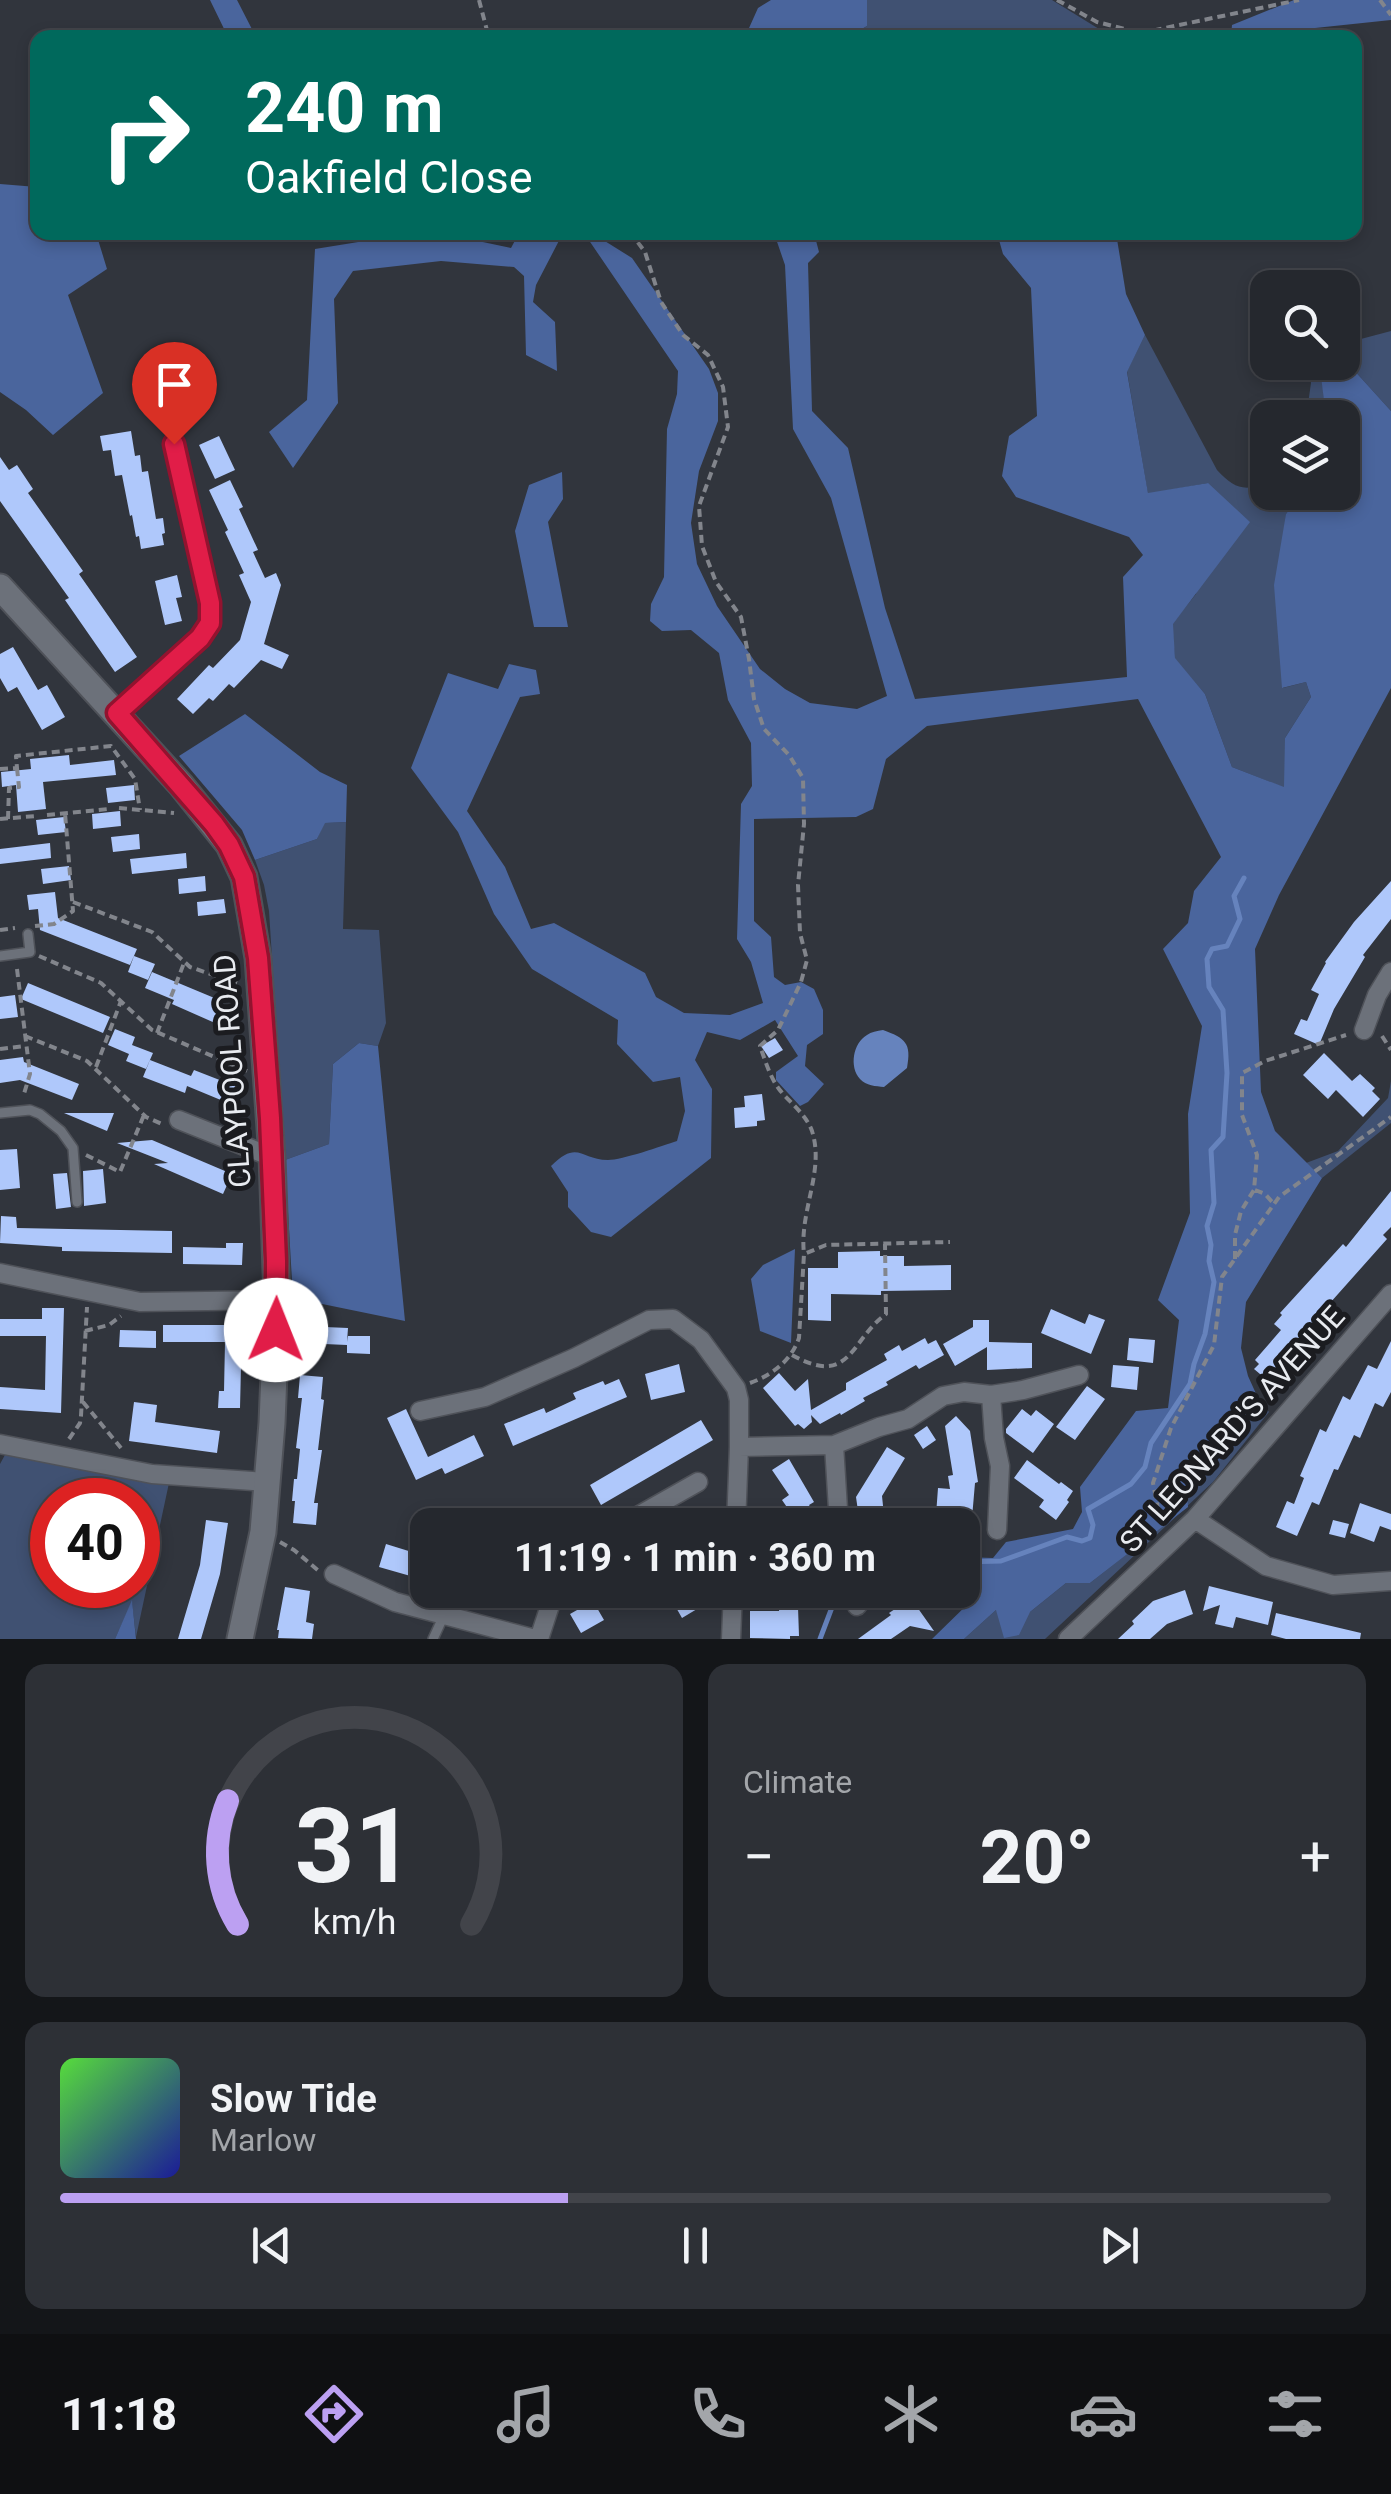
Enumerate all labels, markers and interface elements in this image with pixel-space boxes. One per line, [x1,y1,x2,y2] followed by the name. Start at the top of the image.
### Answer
[245,67,444,149] text: 240 m
[80,70,210,200] icon: right
[245,151,533,204] text: Oakfield Close
[1250,270,1360,510] map controls
[1250,270,1360,380] button: search
[132,342,217,445] pin
[147,357,202,412] icon: arrive
[1250,400,1360,510] button: layers
[206,953,258,1189] street label: CLAYPOOL ROAD
[224,1278,328,1382] position arrow
[1112,1299,1352,1559] street label: ST LEONARD'S AVENUE
[30,1478,160,1608] speed limit sign: 40
[514,1536,876,1580] text: 11:19 · 1 min · 360 m
[743,1763,852,1801] text: Climate
[294,1786,414,1907] text: 31
[979,1813,1095,1901] text: 20°
[743,1825,774,1889] text: −
[1300,1825,1331,1889] text: +
[312,1901,396,1943] text: km/h
[210,2077,377,2121] text: Slow Tide
[210,2121,316,2159] text: Marlow
[244,2218,299,2273] icon: previous
[668,2218,723,2273] icon: pause
[1092,2218,1147,2273] icon: next
[299,2379,369,2449] icon: directions
[491,2379,561,2449] icon: music
[683,2379,753,2449] icon: phone
[876,2379,946,2449] icon: climate
[1068,2379,1138,2449] icon: car
[1260,2379,1330,2449] icon: filters
[61,2388,177,2441] text: 11:18

